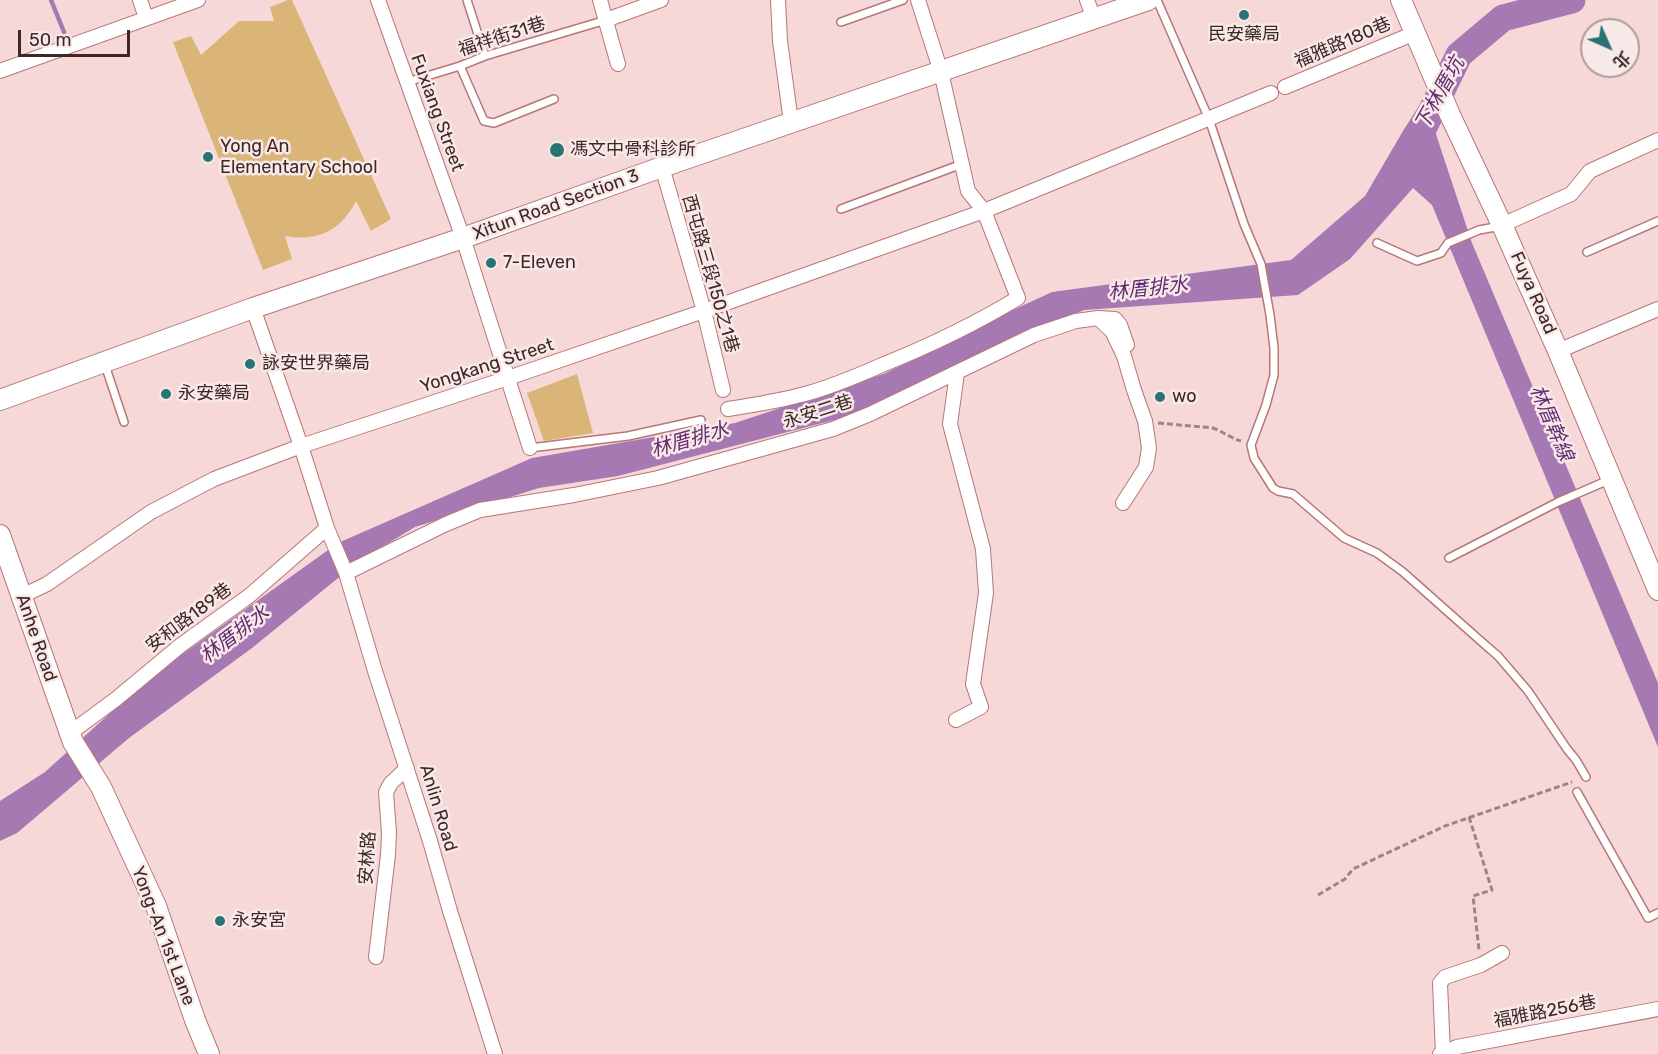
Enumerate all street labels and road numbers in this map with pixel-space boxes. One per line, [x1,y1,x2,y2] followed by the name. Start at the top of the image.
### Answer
[456,13,548,61] street label: 福祥街31巷
[1292,13,1394,73] street label: 福雅路180巷
[406,51,468,175] street label: Fuxiang Street
[470,165,642,245] street label: Xitun Road Section 3
[677,192,743,356] street label: 西屯路三段150之1巷
[1505,249,1561,337] street label: Fuya Road
[417,334,557,398] street label: Yongkang Street
[780,391,856,433] street label: 永安二巷
[142,579,236,657] street label: 安和路189巷
[11,591,61,685] street label: Anhe Road
[415,762,461,854] street label: Anlin Road
[355,830,381,886] street label: 安林路
[127,863,199,1009] street label: Yong-An 1st Lane
[1492,991,1598,1033] street label: 福雅路256巷

